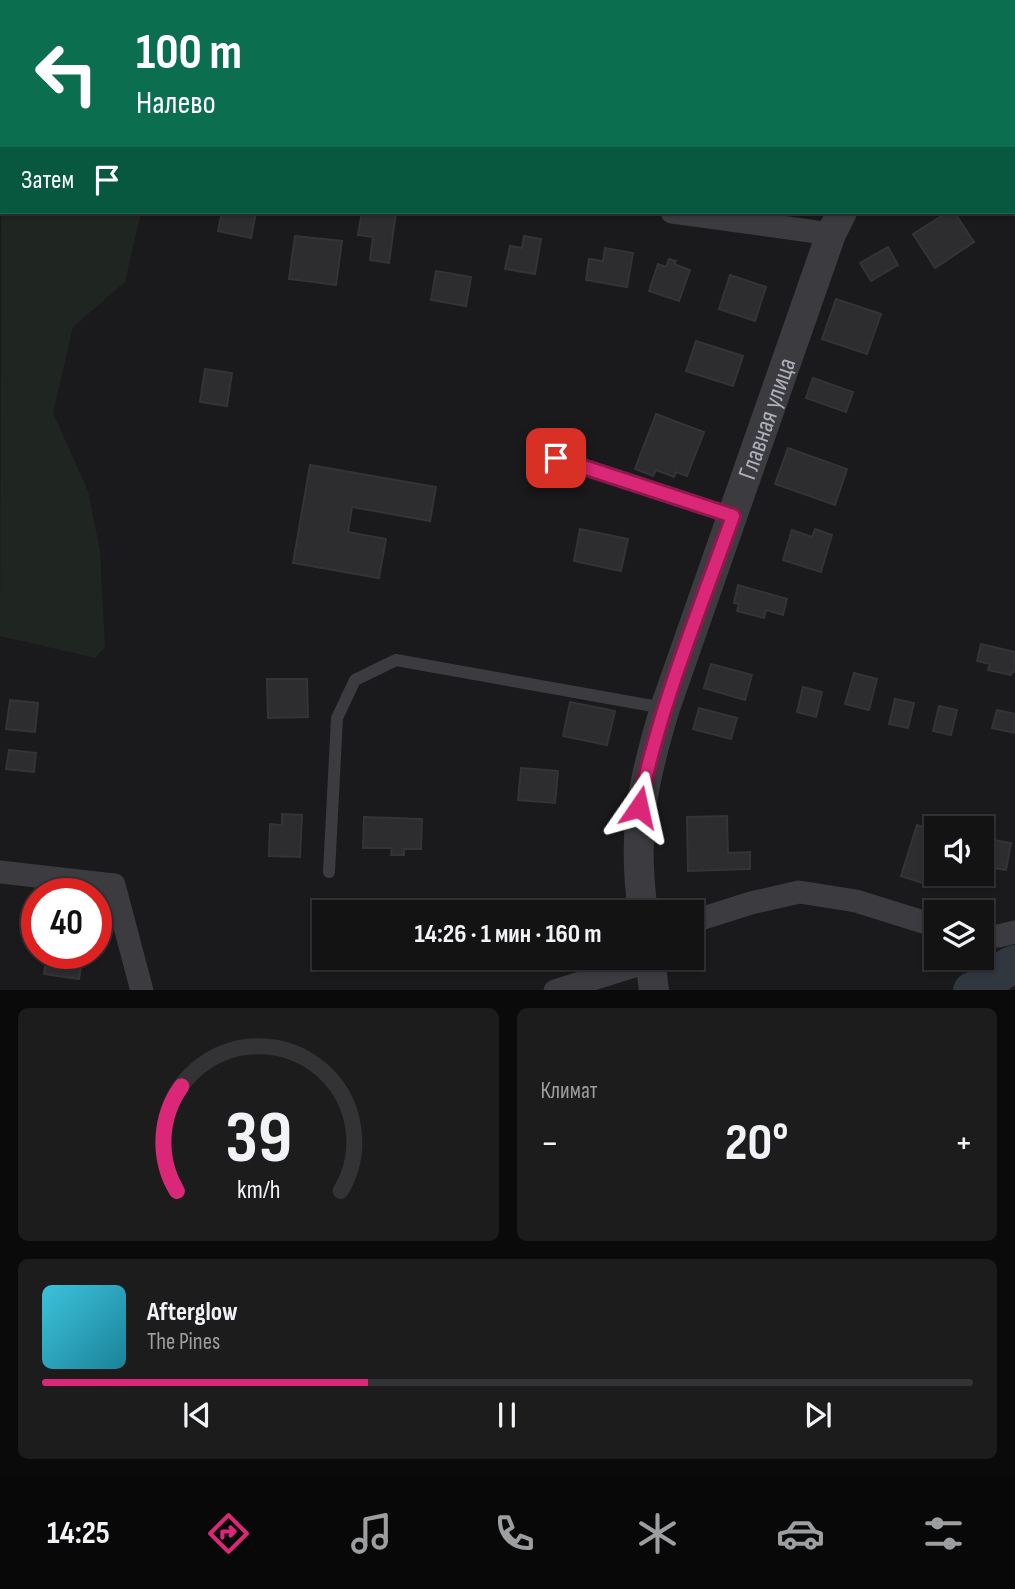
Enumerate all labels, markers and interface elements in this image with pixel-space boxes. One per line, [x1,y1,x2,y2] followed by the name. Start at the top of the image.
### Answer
[136,24,242,83] text: 100 m
[21,28,112,119] icon: left
[136,84,216,123] text: Налево
[88,161,126,199] icon: arrive
[21,165,74,196] text: Затем
[732,354,803,484] street label: Главная улица
[526,428,586,488] pin
[537,439,575,477] icon: arrive
[602,770,676,844] position arrow
[924,816,994,970] map controls
[924,816,994,886] button: sound
[21,878,112,969] speed limit sign: 40
[924,900,994,970] button: layers
[414,919,602,950] text: 14:26 · 1 мин · 160 m
[541,1077,598,1105] text: Климат
[225,1095,292,1183] text: 39
[725,1112,789,1175] text: 20°
[541,1121,559,1166] text: −
[954,1121,973,1166] text: +
[237,1174,280,1205] text: km/h
[147,1297,238,1328] text: Afterglow
[147,1328,220,1356] text: The Pines
[178,1396,216,1434] icon: previous
[488,1396,526,1434] icon: pause
[799,1396,837,1434] icon: next
[204,1509,253,1558] icon: directions
[347,1509,396,1558] icon: music
[490,1509,539,1558] icon: phone
[633,1509,682,1558] icon: climate
[776,1509,825,1558] icon: car
[919,1509,968,1558] icon: filters
[47,1514,110,1553] text: 14:25

